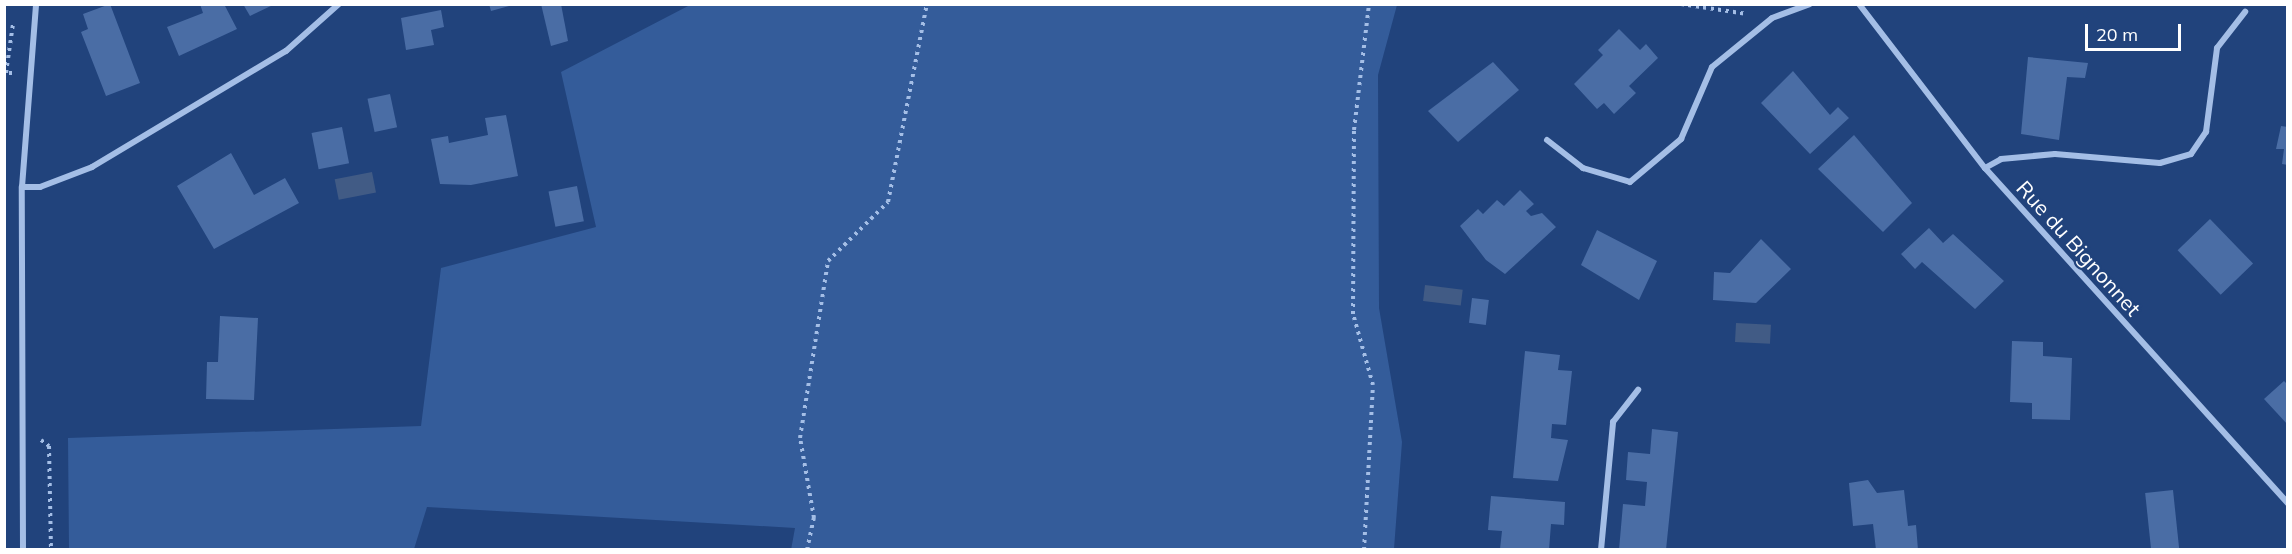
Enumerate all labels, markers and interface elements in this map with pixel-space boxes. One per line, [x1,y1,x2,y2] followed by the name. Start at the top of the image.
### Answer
[2088,12,2184,50] scale bar
[2096,23,2138,46] text: 20 m
[2012,175,2146,321] street label: Rue du Bignonnet

